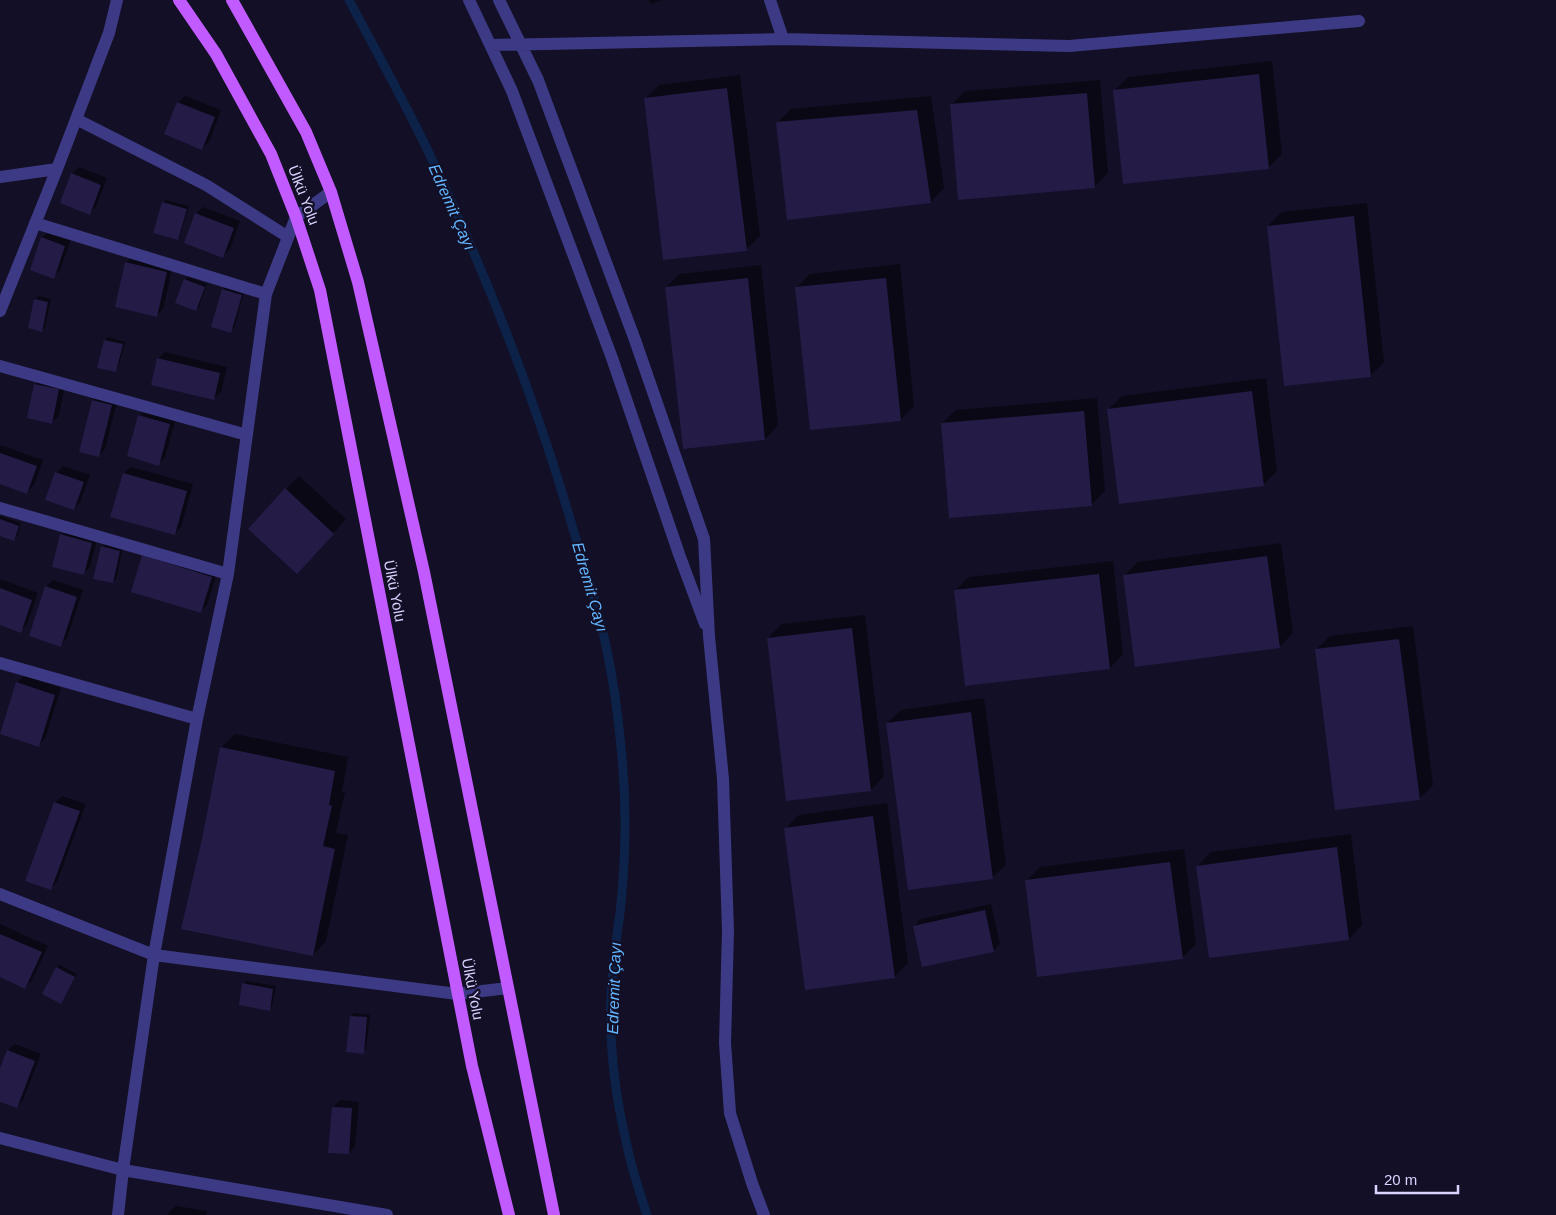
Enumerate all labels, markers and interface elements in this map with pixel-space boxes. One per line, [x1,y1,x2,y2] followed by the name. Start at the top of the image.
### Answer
[425,161,479,253] water label: Edremit Çayı
[285,163,323,227] street label: Ülkü Yolu
[569,540,611,634] water label: Edremit Çayı
[381,559,409,623] street label: Ülkü Yolu
[604,941,624,1035] water label: Edremit Çayı
[459,957,487,1021] street label: Ülkü Yolu
[1376,1162,1458,1194] scale bar
[1384,1171,1417,1188] text: 20 m

